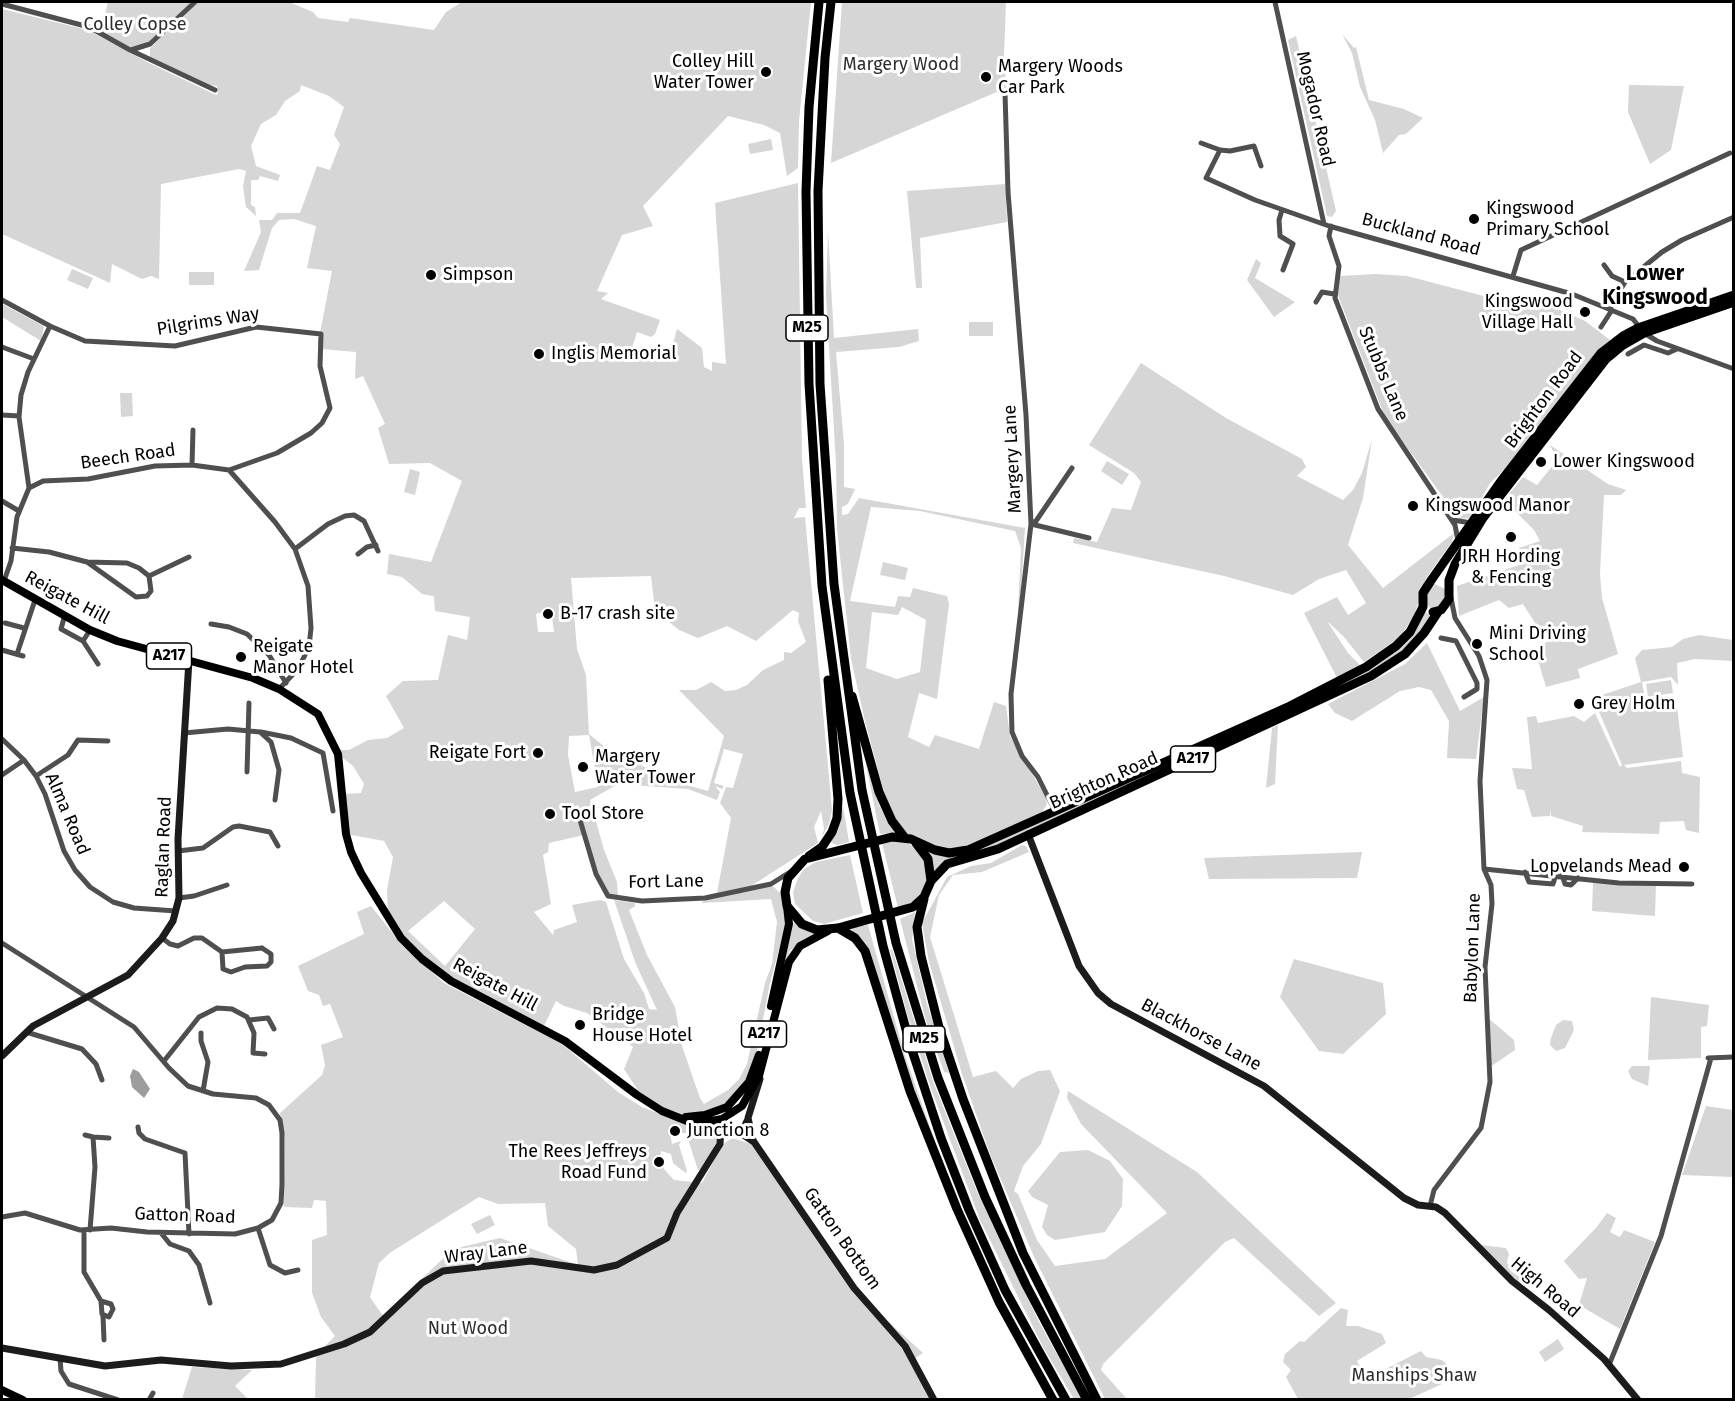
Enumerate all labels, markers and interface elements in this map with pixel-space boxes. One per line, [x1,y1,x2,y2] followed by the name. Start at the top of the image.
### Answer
[83,14,187,36] park label: Colley Copse
[1291,49,1339,169] street label: Mogador Road
[654,51,754,94] place label: Colley Hill Water Tower
[843,54,959,76] park label: Margery Wood
[998,56,1123,98] place label: Margery Woods Car Park
[759,65,773,79] marker: Colley Hill Water Tower
[979,70,993,84] marker: Margery Woods Car Park
[1486,198,1609,240] place label: Kingswood Primary School
[1359,209,1483,261] street label: Buckland Road
[1467,212,1481,226] marker: Kingswood Primary School
[1602,261,1708,311] district label: Lower Kingswood
[443,264,513,286] place label: Simpson
[424,268,438,282] marker: Simpson
[1482,291,1573,334] place label: Kingswood Village Hall
[155,303,261,341] street label: Pilgrims Way
[1578,305,1592,319] marker: Kingswood Village Hall
[786,315,828,341] road number: M25
[1353,324,1413,424] street label: Stubbs Lane
[551,343,676,365] place label: Inglis Memorial
[532,347,546,361] marker: Inglis Memorial
[1500,347,1588,453] street label: Brighton Road
[999,404,1027,514] street label: Margery Lane
[79,440,177,474] street label: Beech Road
[1553,451,1695,473] place label: Lower Kingswood
[1534,455,1548,469] marker: Lower Kingswood
[1425,495,1570,517] place label: Kingswood Manor
[1406,499,1420,513] marker: Kingswood Manor
[1504,530,1518,544] marker: JRH Hording & Fencing
[1462,546,1560,588] place label: JRH Hording & Fencing
[21,567,113,629] street label: Reigate Hill
[560,603,675,625] place label: B-17 crash site
[541,607,555,621] marker: B-17 crash site
[1489,623,1586,666] place label: Mini Driving School
[253,636,354,678] place label: Reigate Manor Hotel
[1470,637,1484,651] marker: Mini Driving School
[146,643,192,669] road number: A217
[234,650,248,664] marker: Reigate Manor Hotel
[1591,693,1676,715] place label: Grey Holm
[1572,697,1586,711] marker: Grey Holm
[429,742,526,764] place label: Reigate Fort
[531,746,545,760] marker: Reigate Fort
[595,746,695,789] place label: Margery Water Tower
[1170,746,1216,772] road number: A217
[1046,747,1162,815] street label: Brighton Road
[576,760,590,774] marker: Margery Water Tower
[40,770,94,858] street label: Alma Road
[151,796,177,898] street label: Raglan Road
[562,803,644,825] place label: Tool Store
[543,807,557,821] marker: Tool Store
[1530,856,1672,878] place label: Lopvelands Mead
[1677,860,1691,874] marker: Lopvelands Mead
[628,871,704,893] street label: Fort Lane
[1460,893,1486,1003] street label: Babylon Lane
[449,954,541,1016] street label: Reigate Hill
[1137,994,1265,1076] street label: Blackhorse Lane
[592,1004,692,1046] place label: Bridge House Hotel
[573,1018,587,1032] marker: Bridge House Hotel
[742,1021,786,1047] road number: A217
[903,1026,945,1052] road number: M25
[687,1120,769,1142] place label: Junction 8
[668,1124,682,1138] marker: Junction 8
[509,1141,647,1184] place label: The Rees Jeffreys Road Fund
[652,1155,666,1169] marker: The Rees Jeffreys Road Fund
[799,1184,885,1294] street label: Gatton Bottom
[134,1203,236,1229] street label: Gatton Road
[443,1237,529,1269] street label: Wray Lane
[1506,1253,1584,1323] street label: High Road
[428,1318,508,1340] park label: Nut Wood
[1351,1365,1477,1387] park label: Manships Shaw

